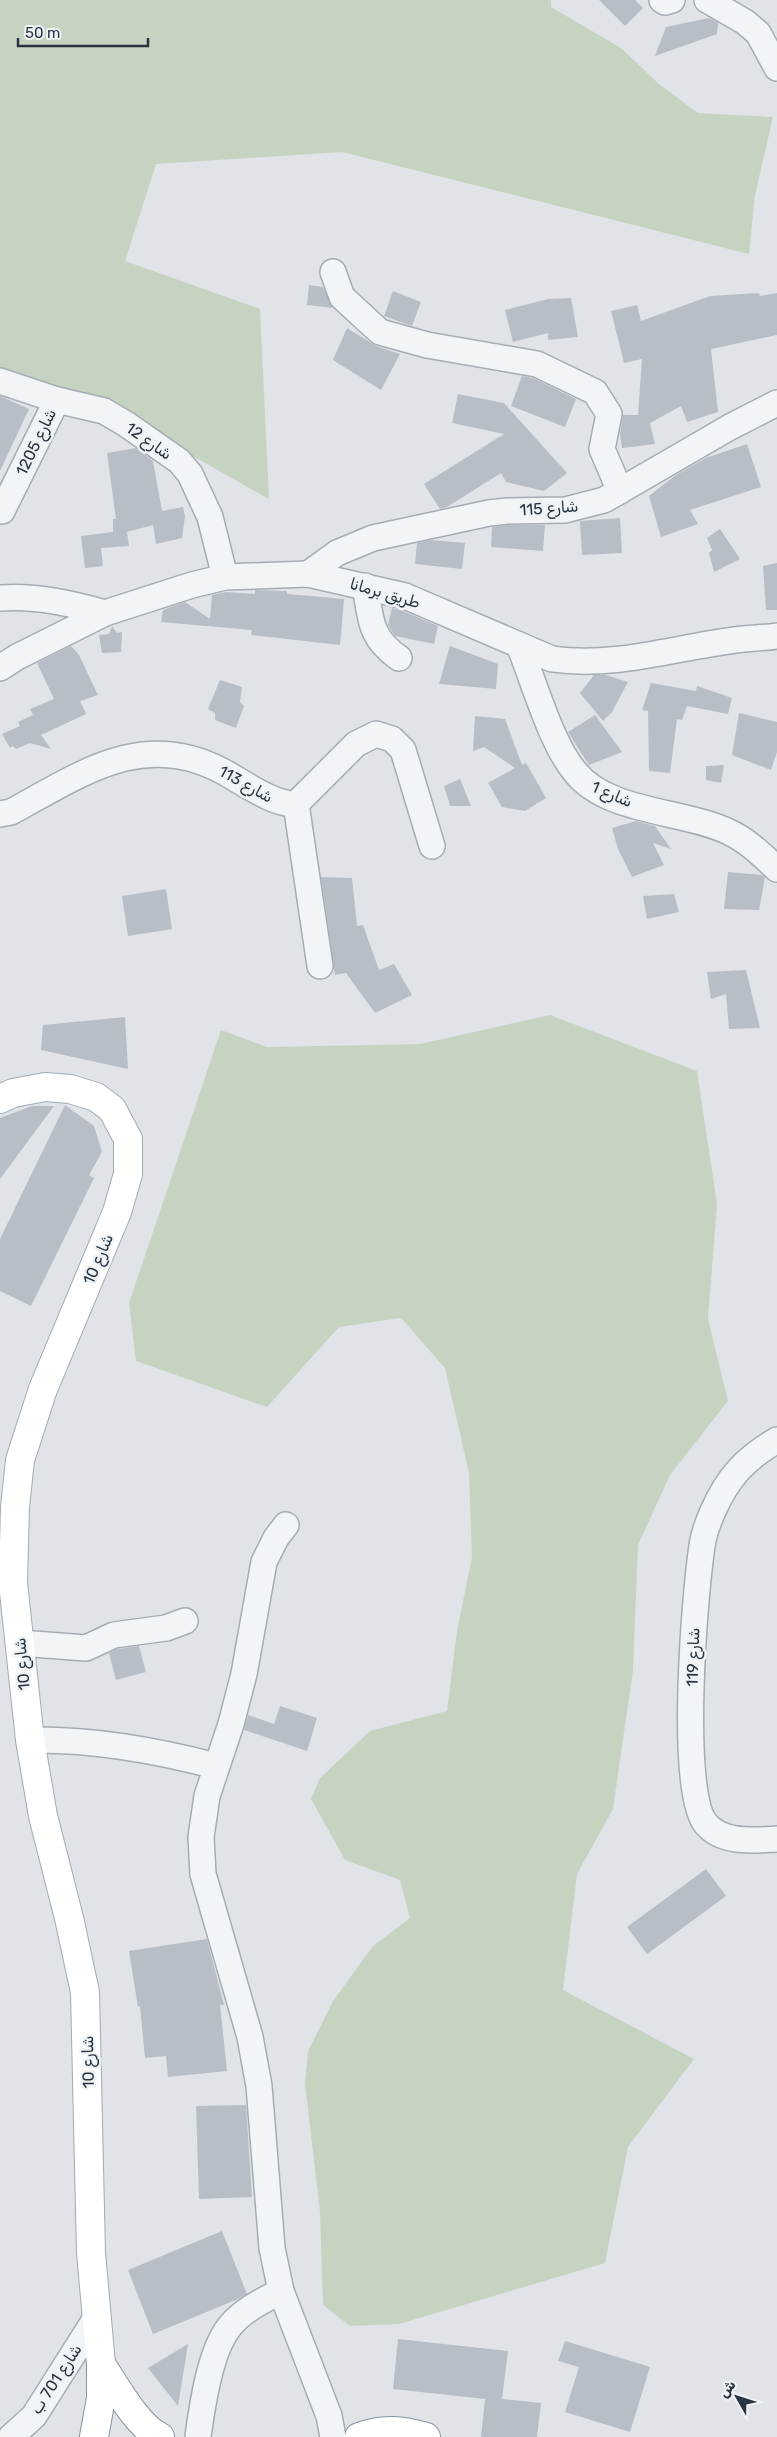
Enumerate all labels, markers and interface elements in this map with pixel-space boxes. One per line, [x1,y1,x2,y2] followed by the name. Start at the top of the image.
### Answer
[18,15,148,47] scale bar
[25,24,60,42] text: 50 m
[12,406,62,479] street label: شارع 1205
[121,418,176,465] street label: شارع 12
[519,496,579,522] street label: شارع 115
[347,574,422,613] street label: طريق برمانا
[215,761,276,808] street label: شارع 113
[588,777,635,813] street label: شارع 1
[79,1231,119,1288] street label: شارع 10
[682,1627,706,1687] street label: شارع 119
[10,1637,36,1691] street label: شارع 10
[78,2035,100,2089] street label: شارع 10
[26,2340,87,2419] street label: شارع 701 ب
[712,2372,762,2422] north arrow
[715,2377,740,2401] text: ش

